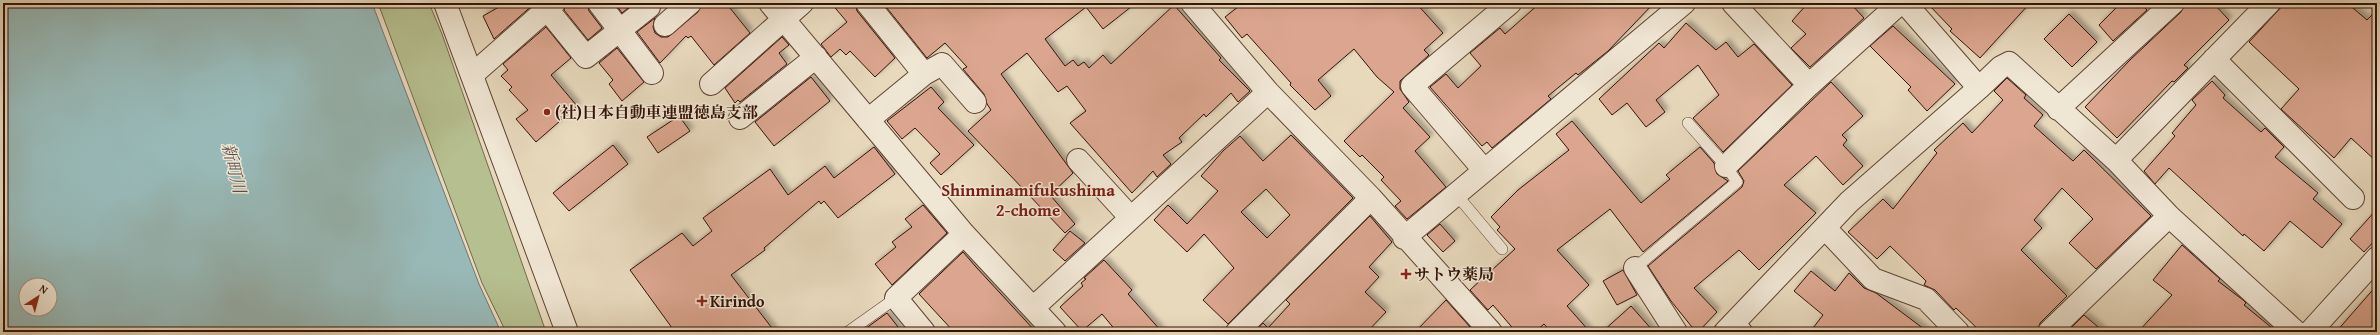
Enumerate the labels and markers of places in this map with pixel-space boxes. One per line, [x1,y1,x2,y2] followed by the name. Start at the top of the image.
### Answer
[555,100,759,124] place label: (社)日本自動車連盟徳島支部
[542,107,552,117] marker: (社)日本自動車連盟徳島支部
[1414,262,1494,286] place label: サトウ薬局
[1401,269,1411,279] marker: サトウ薬局
[710,289,765,313] place label: Kirindo
[697,296,707,306] marker: Kirindo

